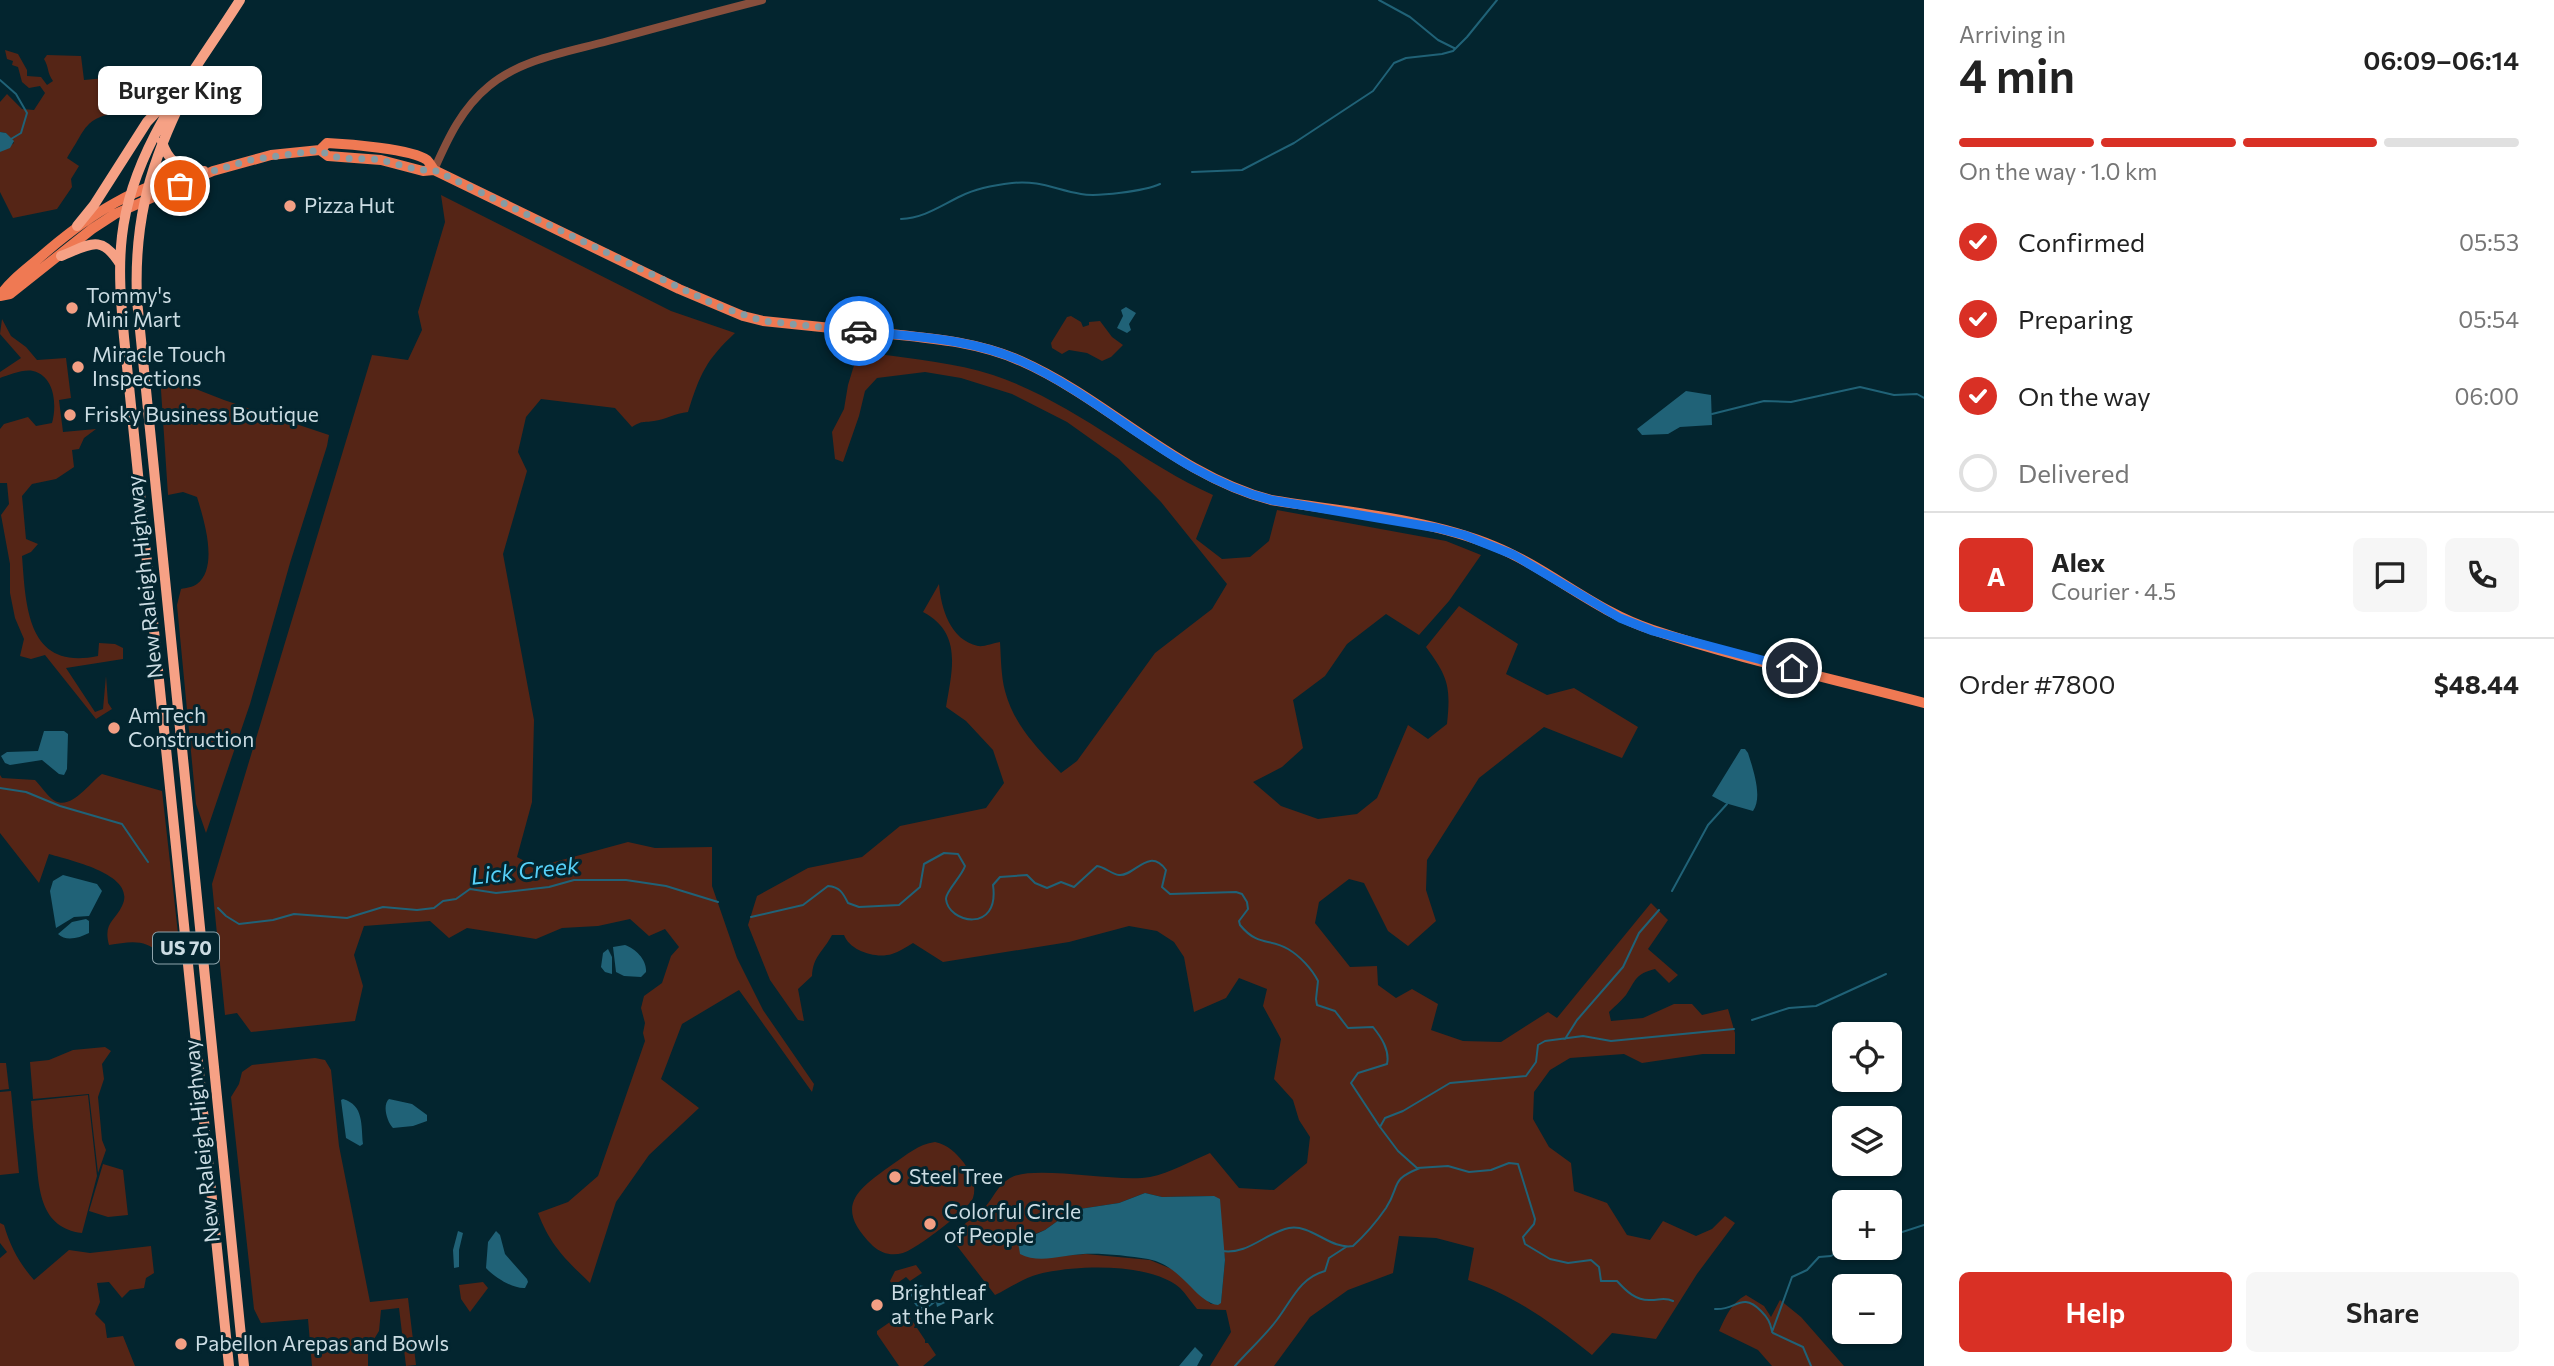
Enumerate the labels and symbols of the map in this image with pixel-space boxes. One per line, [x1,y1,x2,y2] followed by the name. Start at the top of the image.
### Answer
[98,67,262,116] callout: Burger King
[150,156,210,216] pin
[304,192,395,217] place label: Pizza Hut
[282,198,298,214] marker: Pizza Hut
[86,282,181,331] place label: Tommy's Mini Mart
[824,296,894,366] courier
[64,300,80,316] marker: Tommy's Mini Mart
[92,341,226,390] place label: Miracle Touch Inspections
[70,359,86,375] marker: Miracle Touch Inspections
[84,401,319,426] place label: Frisky Business Boutique
[62,407,78,423] marker: Frisky Business Boutique
[120,474,167,680] street label: New Raleigh Highway
[1762,638,1822,698] pin
[128,702,254,751] place label: AmTech Construction
[106,720,122,736] marker: AmTech Construction
[469,850,581,890] water label: Lick Creek
[153,932,219,964] road number: US 70
[177,1038,224,1244] street label: New Raleigh Highway
[909,1163,1003,1188] place label: Steel Tree
[887,1169,903,1185] marker: Steel Tree
[944,1198,1081,1247] place label: Colorful Circle of People
[922,1216,938,1232] marker: Colorful Circle of People
[891,1279,994,1328] place label: Brightleaf at the Park
[869,1297,885,1313] marker: Brightleaf at the Park
[195,1330,449,1355] place label: Pabellon Arepas and Bowls
[173,1336,189,1352] marker: Pabellon Arepas and Bowls

